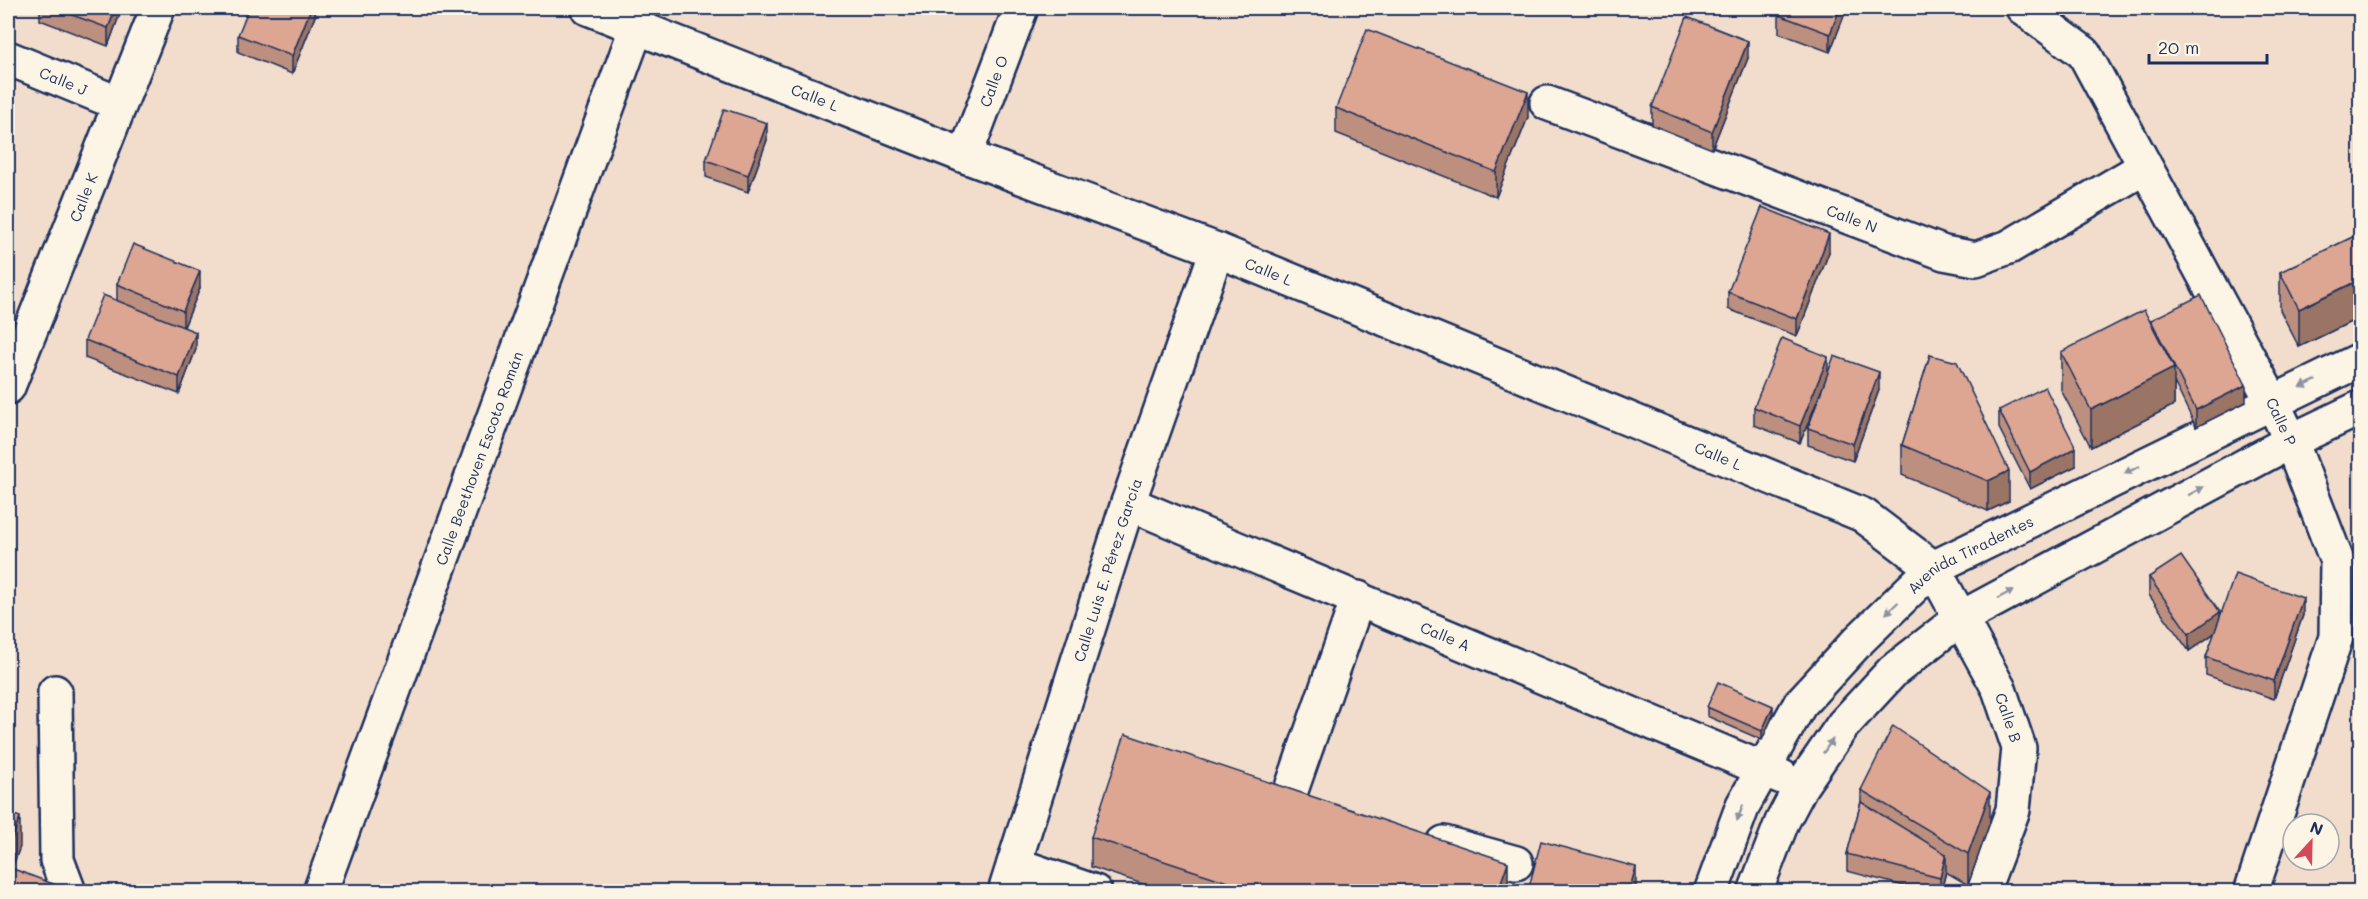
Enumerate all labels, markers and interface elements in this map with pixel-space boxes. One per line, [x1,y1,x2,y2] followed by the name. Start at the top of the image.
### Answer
[2149,27,2268,65] scale bar
[2158,35,2199,59] text: 20 m
[974,52,1012,110] street label: Calle O
[37,62,91,100] street label: Calle J
[788,79,842,116] street label: Calle L
[64,170,102,225] street label: Calle K
[1824,200,1880,237] street label: Calle N
[1242,253,1296,290] street label: Calle L
[431,349,527,568] street label: Calle Beethoven Escoto Román
[2299,380,2316,389] one-way arrow
[2262,394,2302,449] street label: Calle P
[1692,437,1745,474] street label: Calle L
[2124,465,2141,474] one-way arrow
[1068,475,1146,664] street label: Calle Luis E. Pérez García
[2188,486,2205,496] one-way arrow
[1903,511,2037,598] street label: Avenida Tiradentes
[1998,589,2015,599] one-way arrow
[1886,600,1900,614] one-way arrow
[1417,617,1473,655] street label: Calle A
[1991,690,2026,745] street label: Calle B
[1822,739,1834,755] one-way arrow
[1735,804,1744,822] one-way arrow
[2281,812,2341,872] north arrow
[2307,816,2326,840] text: N

